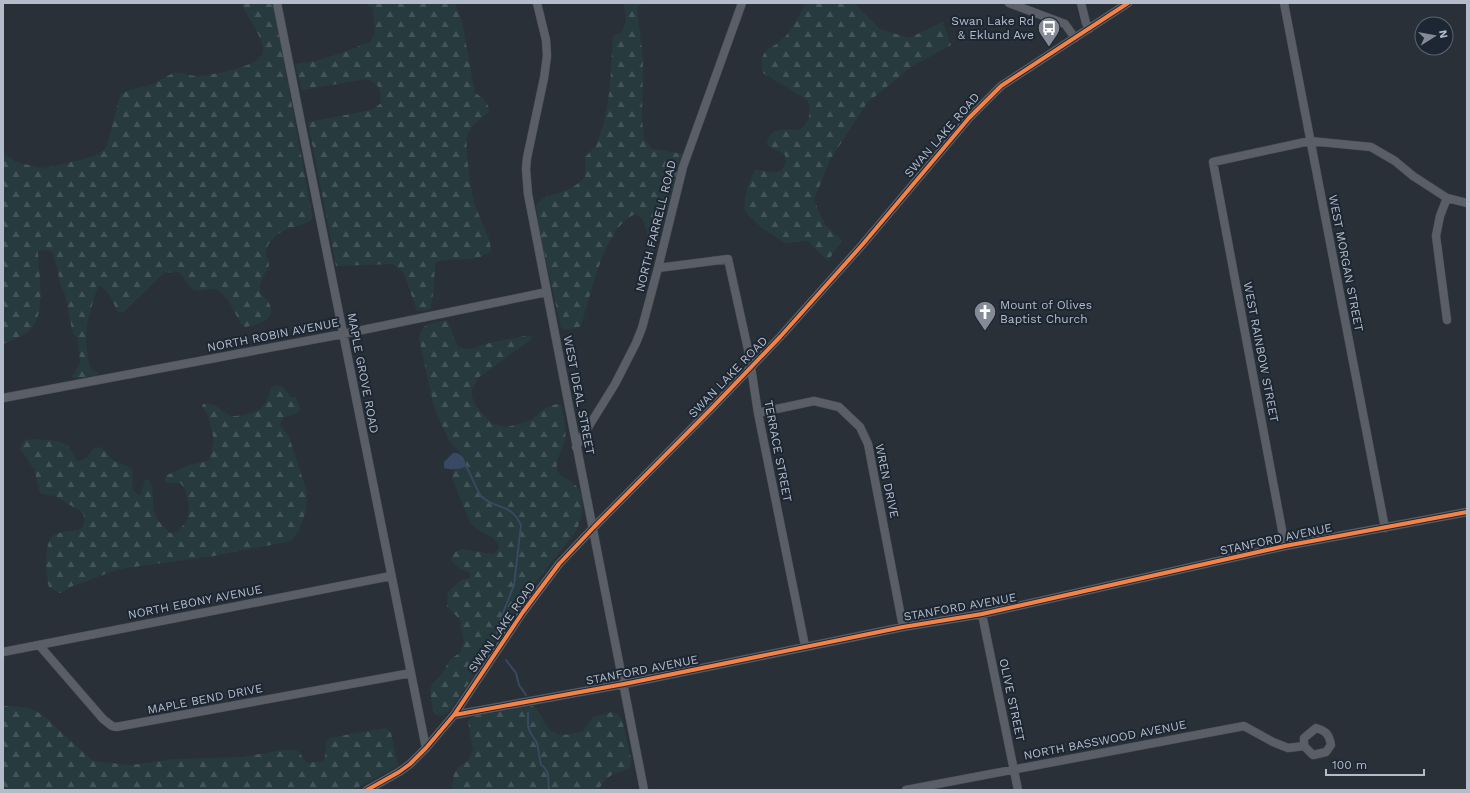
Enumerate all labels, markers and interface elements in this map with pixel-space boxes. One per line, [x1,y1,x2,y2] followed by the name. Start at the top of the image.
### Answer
[951,14,1034,42] place label: Swan Lake Rd & Eklund Ave
[1036,15,1062,48] bus stop icon: Swan Lake Rd & Eklund Ave
[1414,16,1454,56] north arrow
[1436,29,1450,39] text: N
[901,90,983,180] street label: SWAN LAKE ROAD
[633,159,679,293] street label: NORTH FARRELL ROAD
[1326,193,1366,333] street label: WEST MORGAN STREET
[1240,280,1282,424] street label: WEST RAINBOW STREET
[1000,298,1092,326] place label: Mount of Olives Baptist Church
[972,299,998,332] church icon: Mount of Olives Baptist Church
[344,312,382,434] street label: MAPLE GROVE ROAD
[206,315,340,355] street label: NORTH ROBIN AVENUE
[561,334,597,456] street label: WEST IDEAL STREET
[686,334,770,420] street label: SWAN LAKE ROAD
[761,399,795,503] street label: TERRACE STREET
[872,443,902,520] street label: WREN DRIVE
[1219,520,1334,558] street label: STANFORD AVENUE
[465,579,539,675] street label: SWAN LAKE ROAD
[127,582,264,622] street label: NORTH EBONY AVENUE
[903,590,1018,624] street label: STANFORD AVENUE
[585,652,700,688] street label: STANFORD AVENUE
[996,657,1028,743] street label: OLIVE STREET
[146,681,264,717] street label: MAPLE BEND DRIVE
[1022,717,1188,763] street label: NORTH BASSWOOD AVENUE
[1326,751,1424,777] scale bar
[1332,758,1367,772] text: 100 m

